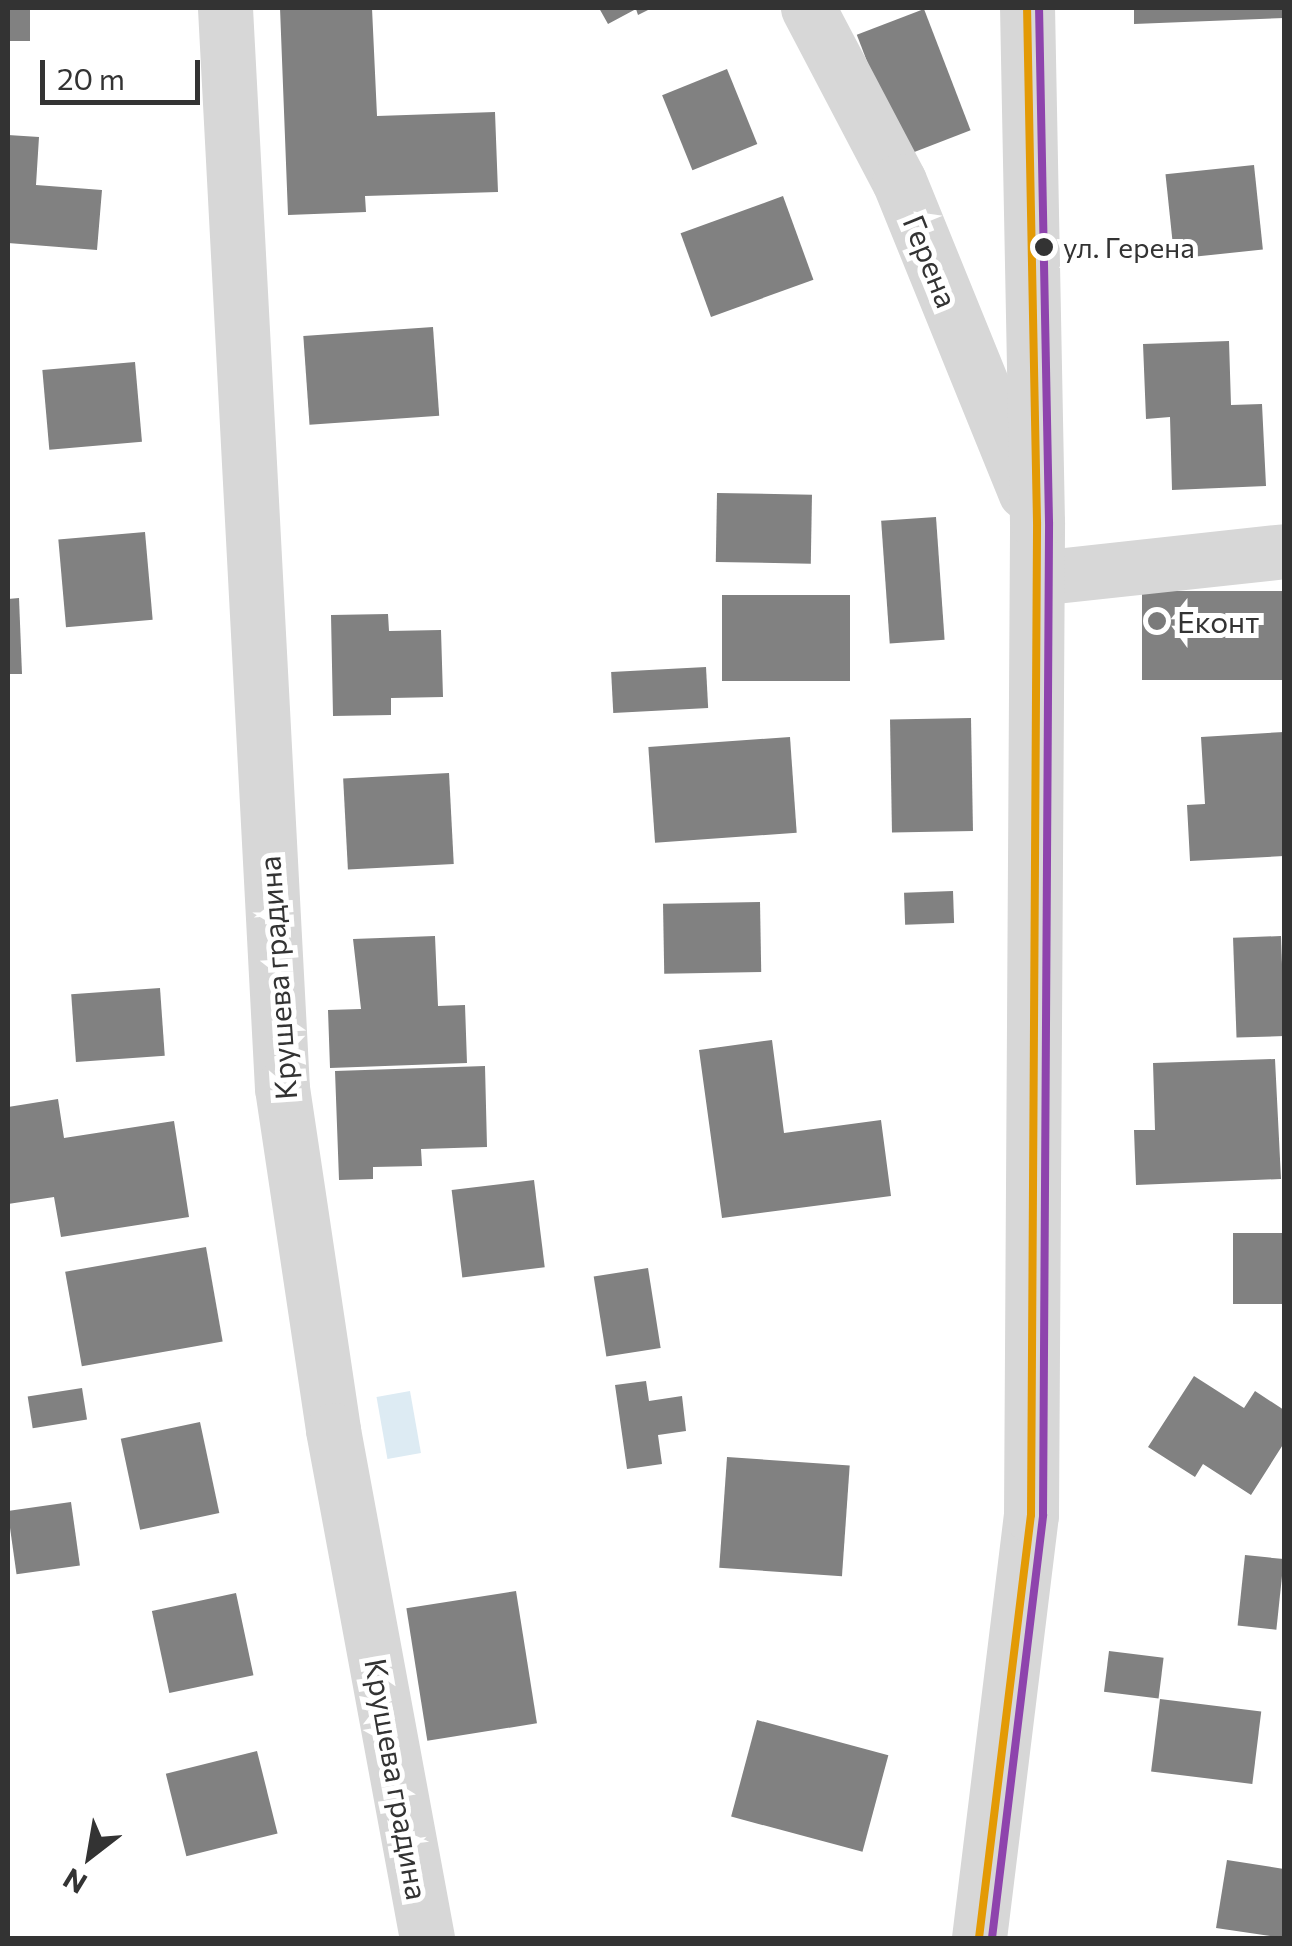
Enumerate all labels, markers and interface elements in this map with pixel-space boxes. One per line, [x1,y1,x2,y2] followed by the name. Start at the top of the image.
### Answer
[45,40,205,102] scale bar
[57,59,125,96] text: 20 m
[896,210,966,312] street label: Герена
[1063,230,1195,264] place label: ул. Герена
[1034,237,1054,257] marker: ул. Герена
[1177,603,1259,639] place label: Еконт
[1146,610,1168,632] marker: Еконт
[251,855,303,1101] street label: Крушева градина
[358,1656,436,1902] street label: Крушева градина
[40,1806,140,1906] north arrow
[57,1862,92,1902] text: N

